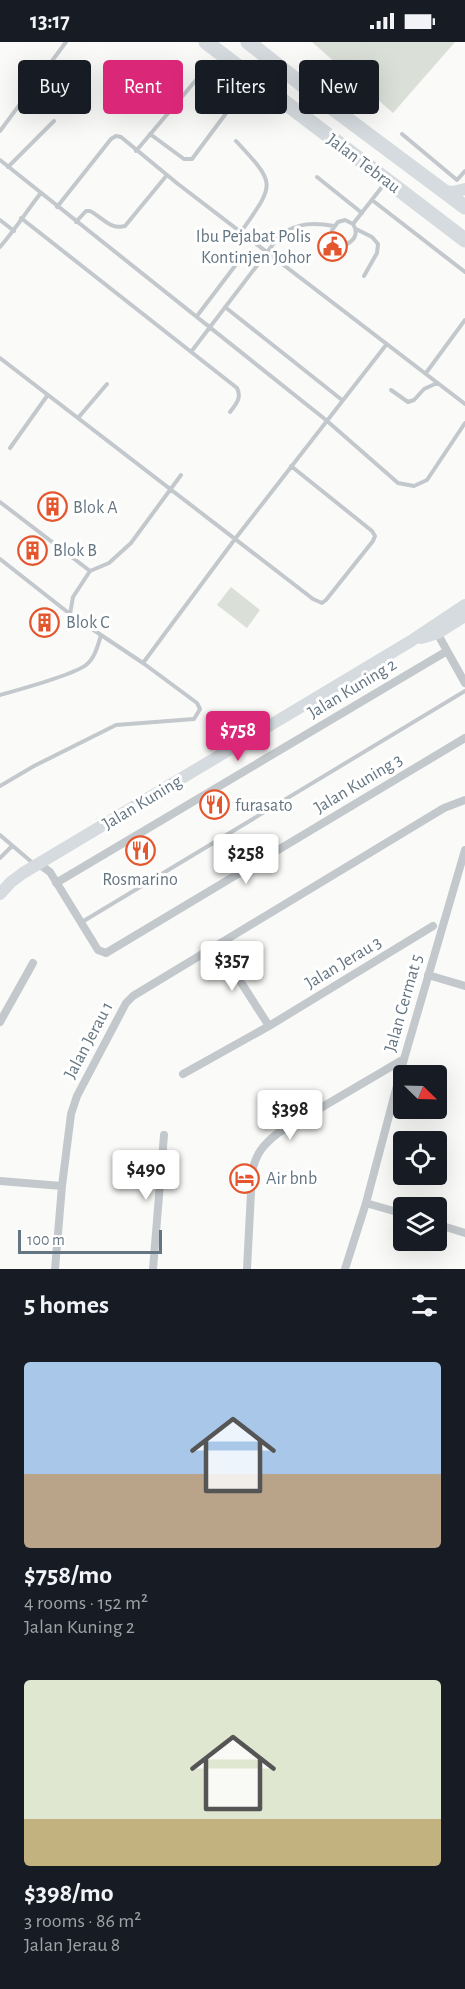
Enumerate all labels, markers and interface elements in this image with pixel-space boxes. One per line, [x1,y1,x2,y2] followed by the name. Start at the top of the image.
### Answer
[30,10,70,32] text: 13:17
[18,60,91,114] chip: Buy
[103,60,183,114] chip: Rent
[195,60,287,114] chip: Filters
[299,60,379,114] chip: New
[323,131,403,197] street label: Jalan Tebrau
[196,228,311,267] place label: Ibu Pejabat Polis Kontinjen Johor
[316,230,348,262] public building icon: Ibu Pejabat Polis Kontinjen Johor
[36,491,68,523] building icon: Blok A
[73,499,118,517] place label: Blok A
[16,534,48,566] building icon: Blok B
[53,542,97,560] place label: Blok B
[29,606,61,638] building icon: Blok C
[66,614,110,632] place label: Blok C
[305,655,400,722] street label: Jalan Kuning 2
[202,711,274,762] pin: $758
[220,720,256,740] text: $758
[311,751,406,817] street label: Jalan Kuning 3
[100,772,185,833] street label: Jalan Kuning
[198,789,230,821] restaurant icon: furasato
[235,797,293,815] place label: furasato
[124,834,156,866] restaurant icon: Rosmarino
[210,834,282,885] pin: $258
[228,843,264,863] text: $258
[102,871,178,889] place label: Rosmarino
[302,933,385,993] street label: Jalan Jerau 3
[196,941,268,992] pin: $357
[215,950,249,970] text: $357
[381,953,426,1054] street label: Jalan Cermat 5
[61,999,117,1082] street label: Jalan Jerau 1
[393,1065,447,1119] north arrow
[393,1065,447,1251] map controls
[254,1090,326,1141] pin: $398
[271,1099,309,1119] text: $398
[393,1131,447,1185] button: locate
[110,1150,182,1201] pin: $490
[126,1159,166,1179] text: $490
[229,1162,261,1194] hotel icon: Air bnb
[266,1170,317,1188] place label: Air bnb
[393,1197,447,1251] button: layers
[18,1227,162,1254] scale bar
[27,1232,65,1248] text: 100 m
[408,1289,441,1322] icon: filters
[24,1292,109,1318] text: 5 homes
[179,1401,287,1509] icon: home
[24,1562,112,1588] text: $758/mo
[24,1593,148,1613] text: 4 rooms · 152 m²
[24,1617,135,1637] text: Jalan Kuning 2
[179,1719,287,1827] icon: home
[24,1880,114,1906] text: $398/mo
[24,1911,141,1931] text: 3 rooms · 86 m²
[24,1935,120,1955] text: Jalan Jerau 8

